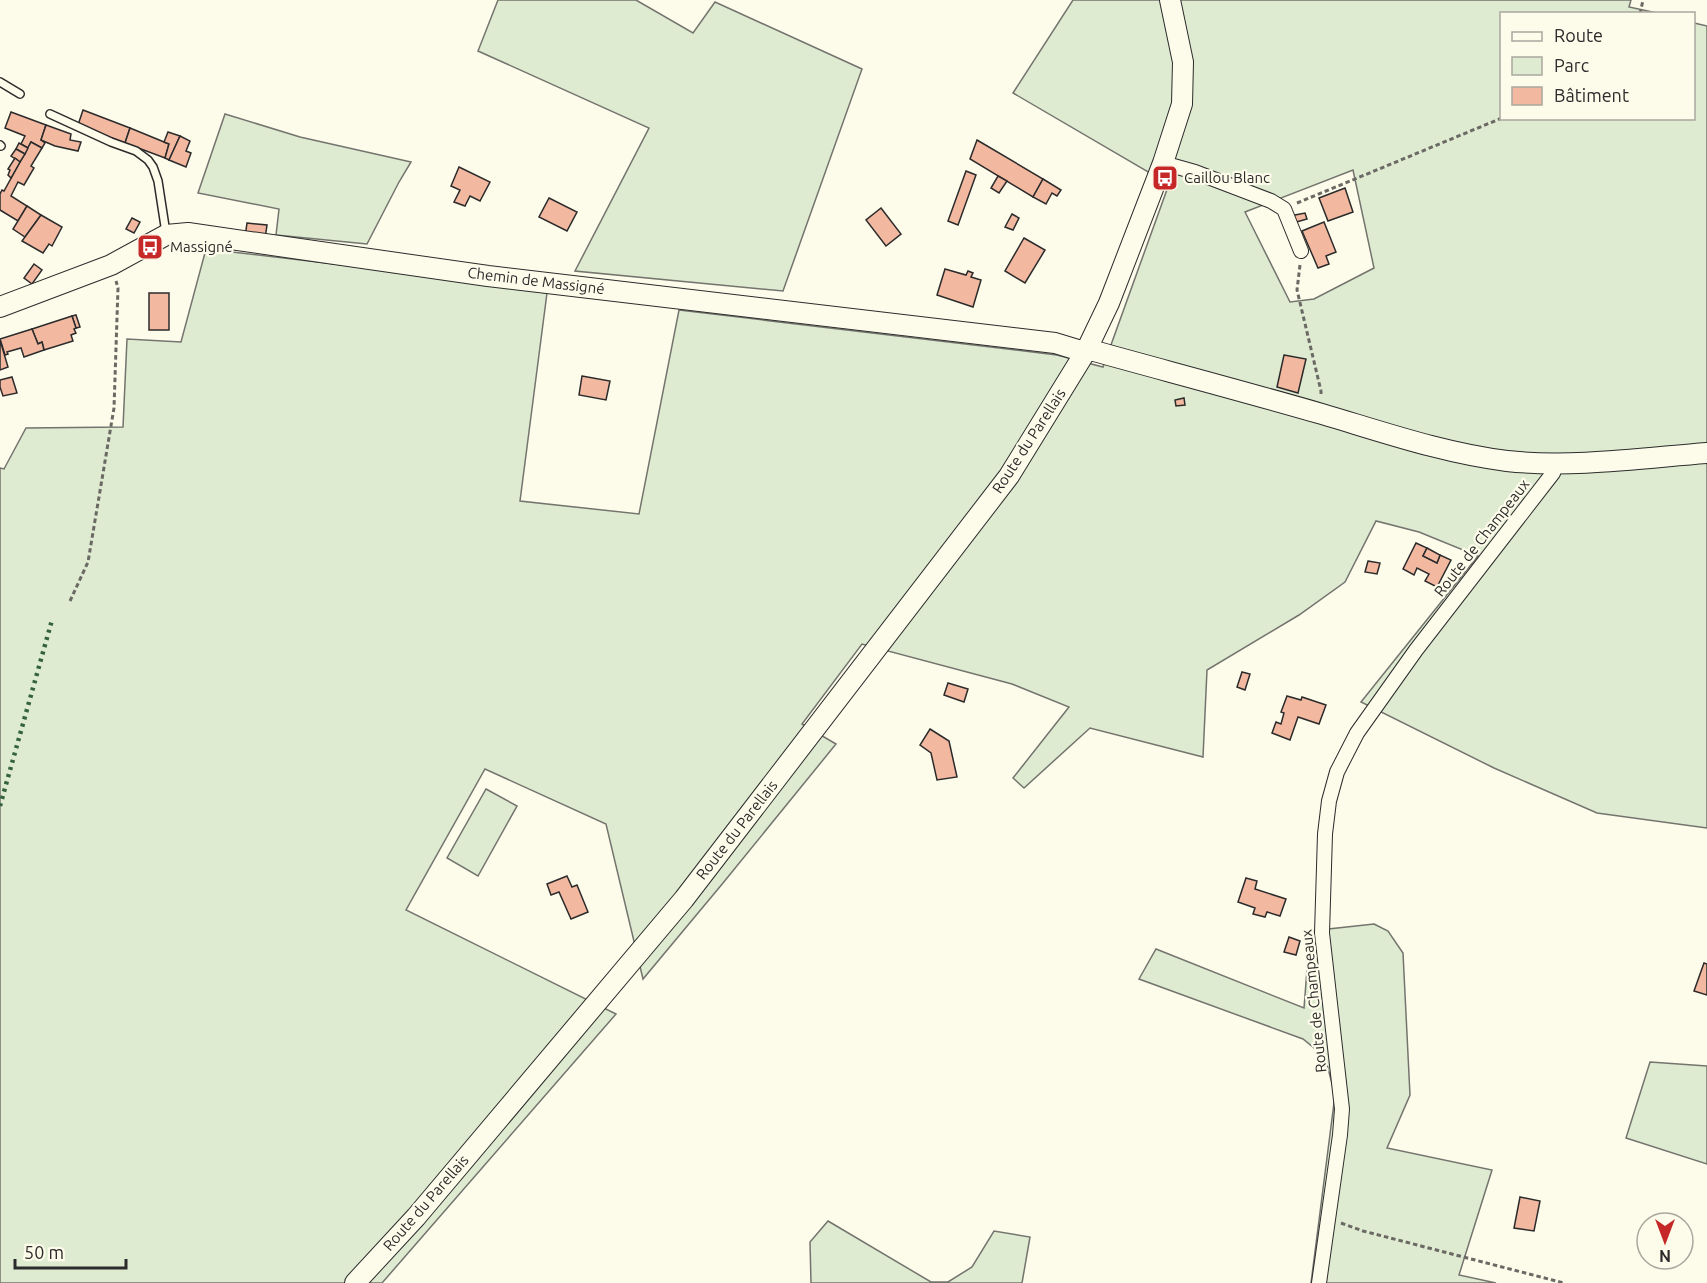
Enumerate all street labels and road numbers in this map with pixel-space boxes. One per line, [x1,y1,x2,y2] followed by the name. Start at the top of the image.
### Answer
[467,264,606,297] street label: Chemin de Massigné
[988,385,1069,496] street label: Route du Parellais
[1431,475,1533,600] street label: Route de Champeaux
[693,777,781,883] street label: Route du Parellais
[1297,928,1329,1074] street label: Route de Champeaux
[379,1151,472,1254] street label: Route du Parellais

